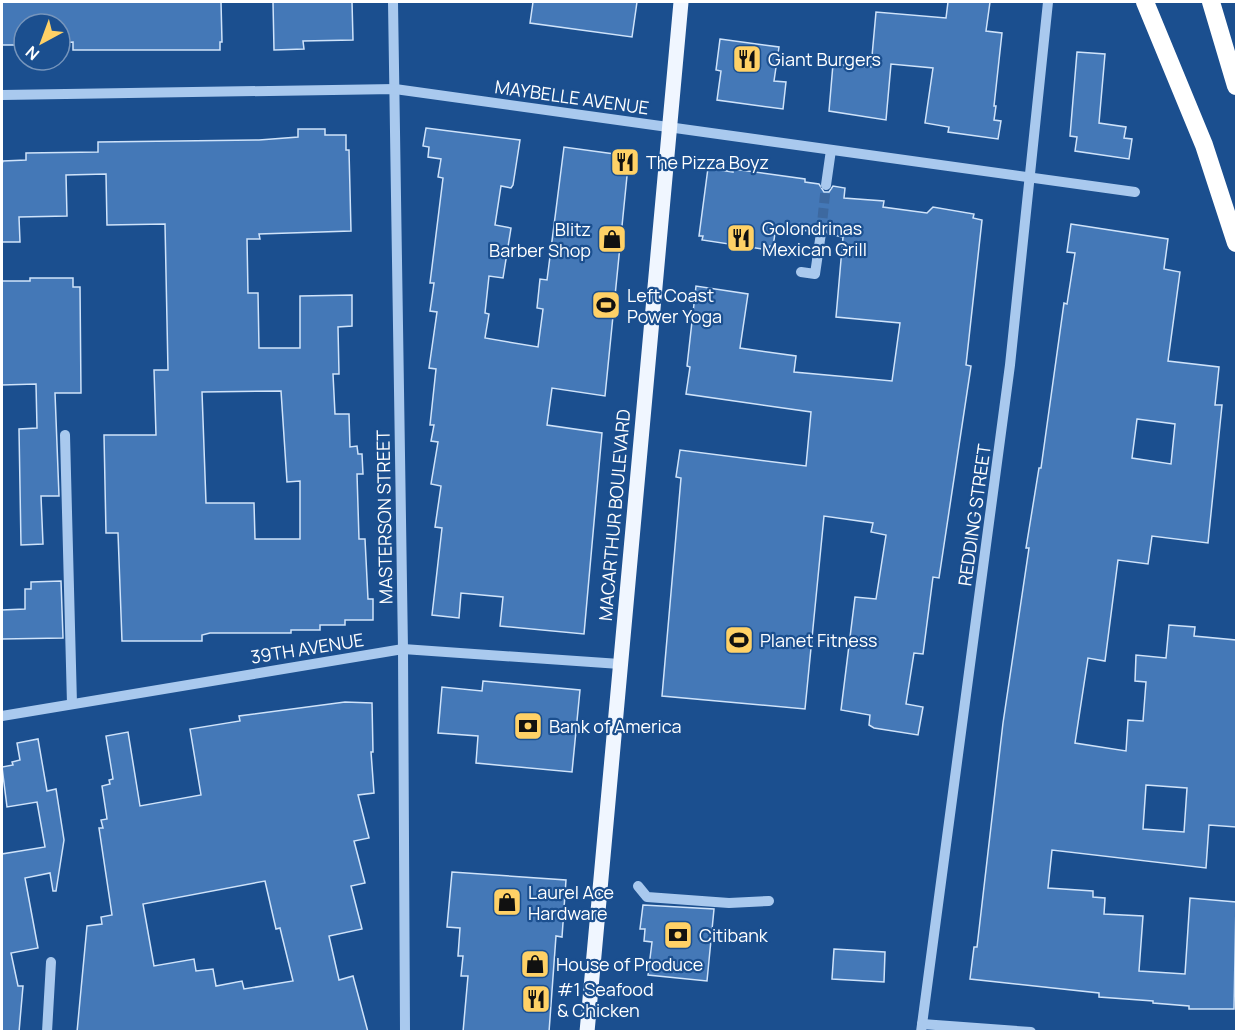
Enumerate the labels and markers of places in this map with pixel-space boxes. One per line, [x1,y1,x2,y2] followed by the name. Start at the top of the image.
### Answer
[731,43,763,75] restaurant icon: Giant Burgers
[768,47,881,71] place label: Giant Burgers
[609,146,641,178] restaurant icon: The Pizza Boyz
[646,150,769,174] place label: The Pizza Boyz
[762,216,867,261] place label: Golondrinas Mexican Grill
[489,217,591,262] place label: Blitz Barber Shop
[725,222,757,254] restaurant icon: Golondrinas Mexican Grill
[596,223,628,255] shop icon: Blitz Barber Shop
[627,283,722,328] place label: Left Coast Power Yoga
[590,289,622,321] sports icon: Left Coast Power Yoga
[723,624,755,656] sports icon: Planet Fitness
[760,628,878,652] place label: Planet Fitness
[512,710,544,742] bank icon: Bank of America
[549,714,682,738] place label: Bank of America
[528,880,614,925] place label: Laurel Ace Hardware
[491,886,523,918] shop icon: Laurel Ace Hardware
[662,919,694,951] bank icon: Citibank
[699,923,769,947] place label: Citibank
[519,948,551,980] shop icon: House of Produce
[556,952,703,976] place label: House of Produce
[557,977,654,1022] place label: #1 Seafood & Chicken
[520,983,552,1015] restaurant icon: #1 Seafood & Chicken

